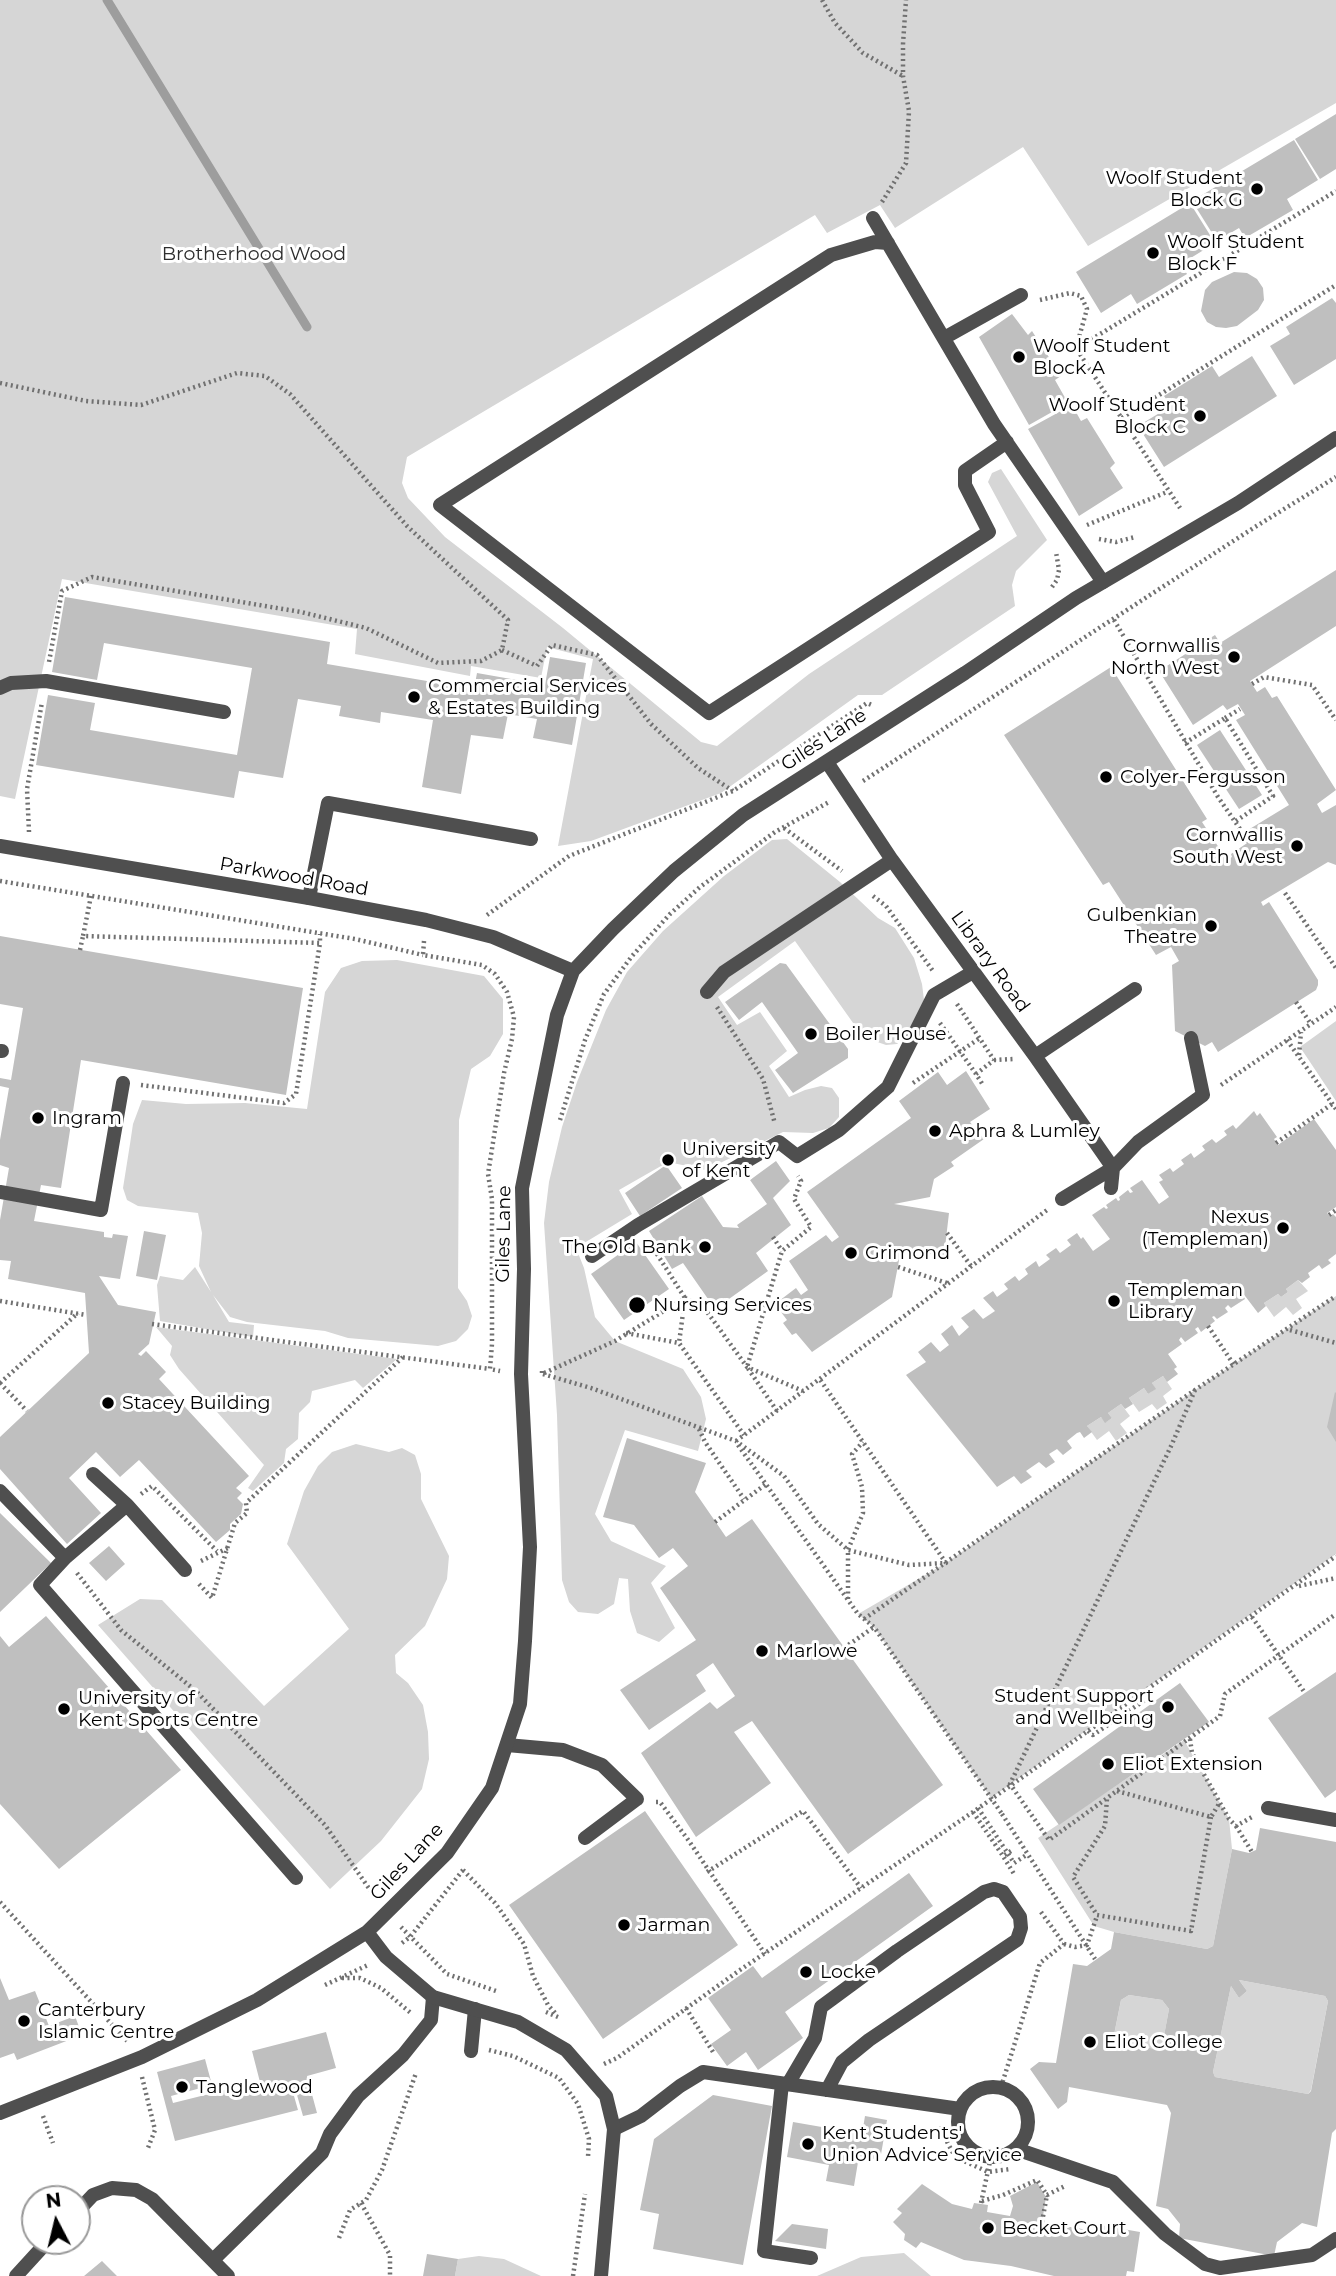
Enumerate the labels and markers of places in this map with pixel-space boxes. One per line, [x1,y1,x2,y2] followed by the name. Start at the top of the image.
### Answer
[1105,167,1243,211] place label: Woolf Student Block G
[1249,181,1265,197] marker: Woolf Student Block G
[1167,231,1305,275] place label: Woolf Student Block F
[1145,245,1161,261] marker: Woolf Student Block F
[1033,335,1171,379] place label: Woolf Student Block A
[1011,349,1027,365] marker: Woolf Student Block A
[1048,394,1186,438] place label: Woolf Student Block C
[1192,408,1208,424] marker: Woolf Student Block C
[1111,635,1220,679] place label: Cornwallis North West
[1226,649,1242,665] marker: Cornwallis North West
[428,675,627,719] place label: Commercial Services & Estates Building
[406,689,422,705] marker: Commercial Services & Estates Building
[1120,766,1286,788] place label: Colyer-Fergusson
[1098,769,1114,785] marker: Colyer-Fergusson
[1173,824,1283,868] place label: Cornwallis South West
[1289,838,1305,854] marker: Cornwallis South West
[1087,904,1197,948] place label: Gulbenkian Theatre
[1203,918,1219,934] marker: Gulbenkian Theatre
[825,1023,946,1045] place label: Boiler House
[803,1026,819,1042] marker: Boiler House
[52,1107,122,1129] place label: Ingram
[30,1110,46,1126] marker: Ingram
[949,1120,1100,1142] place label: Aphra & Lumley
[927,1123,943,1139] marker: Aphra & Lumley
[682,1138,776,1182] place label: University of Kent
[660,1152,676,1168] marker: University of Kent
[1142,1206,1269,1250] place label: Nexus (Templeman)
[1275,1220,1291,1236] marker: Nexus (Templeman)
[562,1236,691,1258] place label: The Old Bank
[697,1239,713,1255] marker: The Old Bank
[865,1242,950,1264] place label: Grimond
[843,1245,859,1261] marker: Grimond
[1128,1279,1243,1323] place label: Templeman Library
[1106,1293,1122,1309] marker: Templeman Library
[653,1294,812,1316] place label: Nursing Services
[627,1295,647,1315] marker: Nursing Services
[122,1392,271,1414] place label: Stacey Building
[100,1395,116,1411] marker: Stacey Building
[776,1640,857,1662] place label: Marlowe
[754,1643,770,1659] marker: Marlowe
[994,1685,1154,1729] place label: Student Support and Wellbeing
[78,1687,258,1731] place label: University of Kent Sports Centre
[1160,1699,1176,1715] marker: Student Support and Wellbeing
[56,1701,72,1717] marker: University of Kent Sports Centre
[1122,1753,1263,1775] place label: Eliot Extension
[1100,1756,1116,1772] marker: Eliot Extension
[638,1914,710,1936] place label: Jarman
[616,1917,632,1933] marker: Jarman
[820,1961,876,1983] place label: Locke
[798,1964,814,1980] marker: Locke
[38,1999,174,2043] place label: Canterbury Islamic Centre
[16,2013,32,2029] marker: Canterbury Islamic Centre
[1104,2031,1223,2053] place label: Eliot College
[1082,2034,1098,2050] marker: Eliot College
[196,2076,313,2098] place label: Tanglewood
[174,2079,190,2095] marker: Tanglewood
[822,2122,1022,2166] place label: Kent Students' Union Advice Service
[800,2136,816,2152] marker: Kent Students' Union Advice Service
[1002,2217,1127,2239] place label: Becket Court
[980,2220,996,2236] marker: Becket Court

